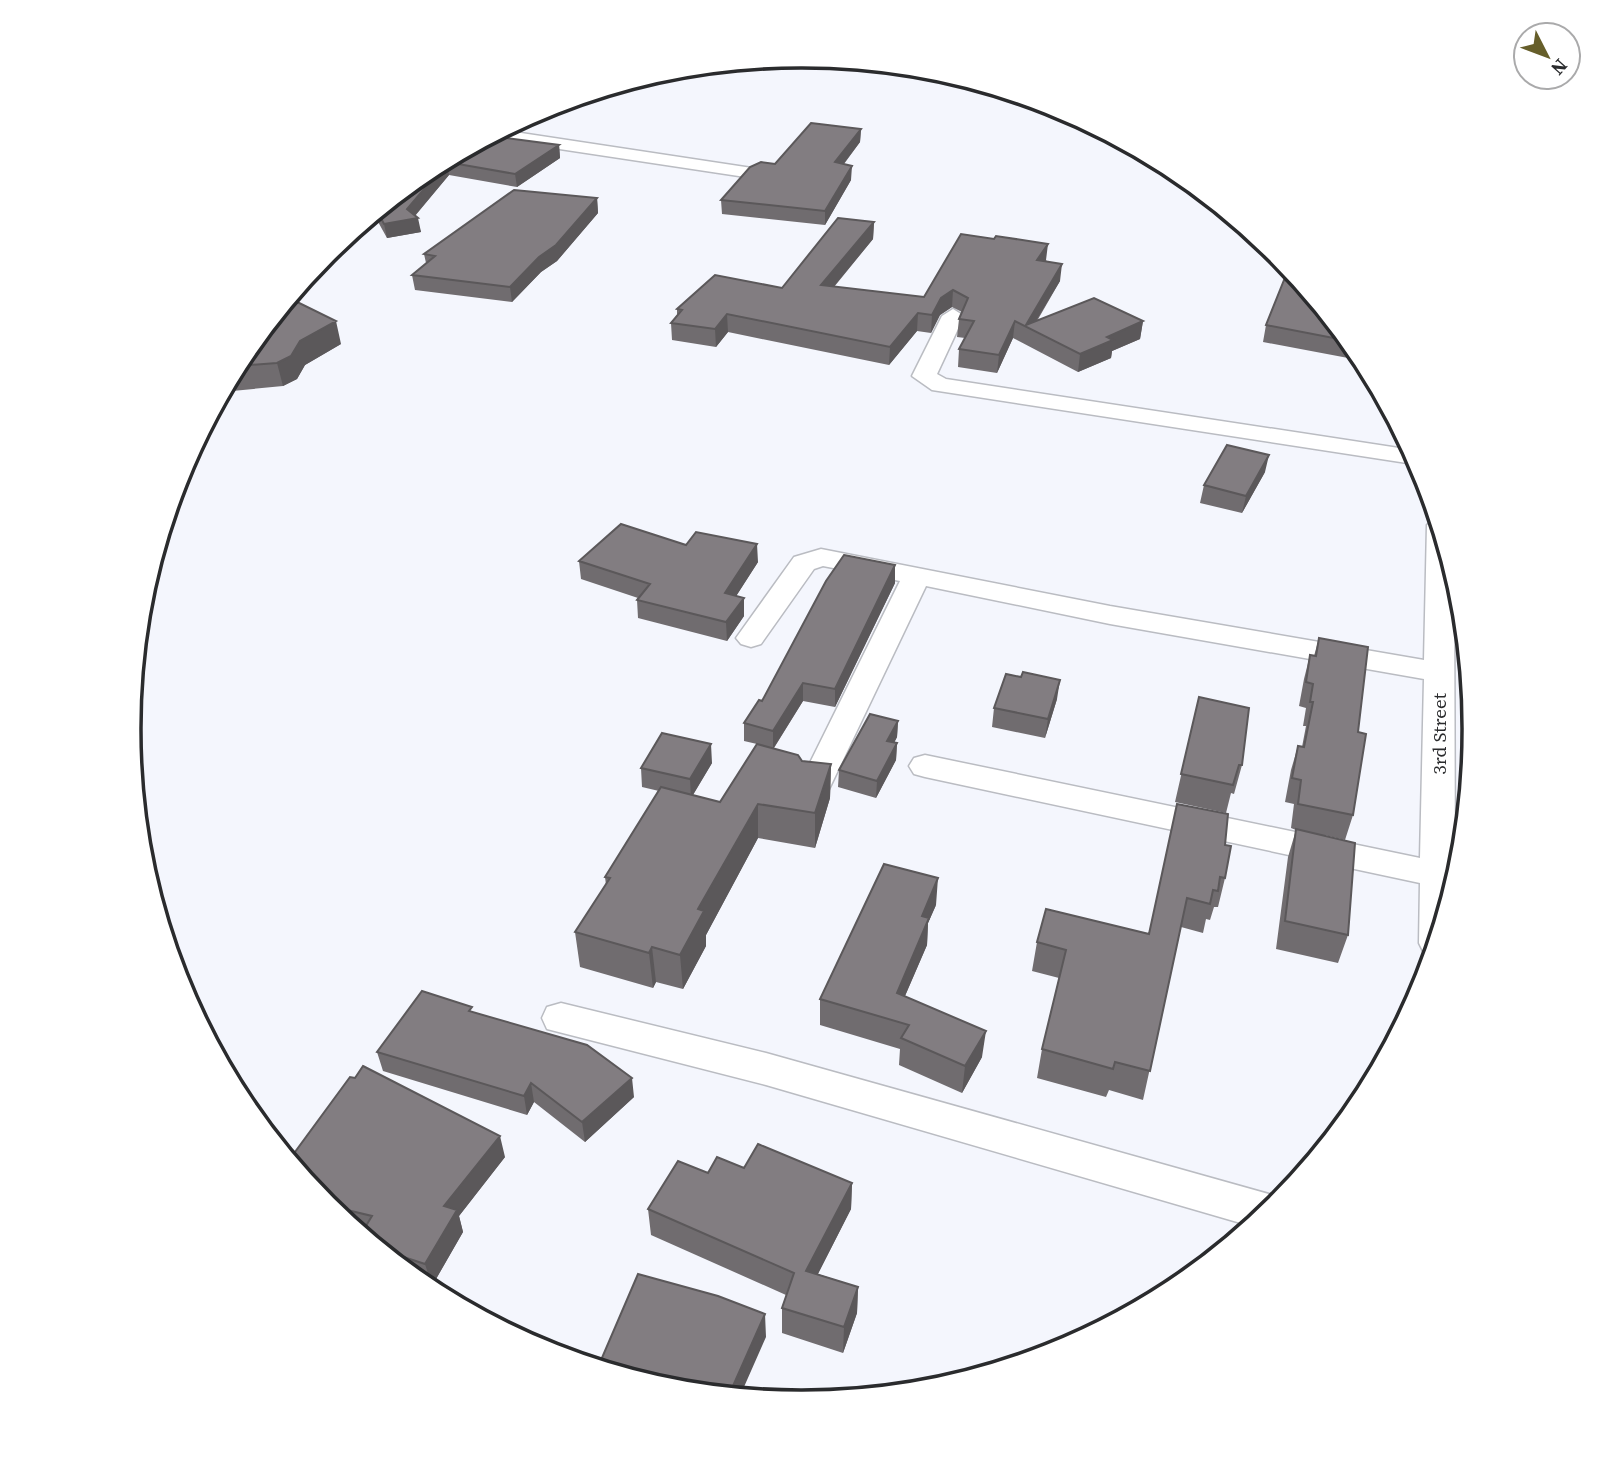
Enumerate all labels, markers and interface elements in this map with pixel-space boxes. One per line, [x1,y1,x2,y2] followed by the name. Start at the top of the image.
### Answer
[1512,21,1582,91] north arrow
[1545,54,1574,81] text: N
[1426,692,1452,775] street label: 3rd Street

